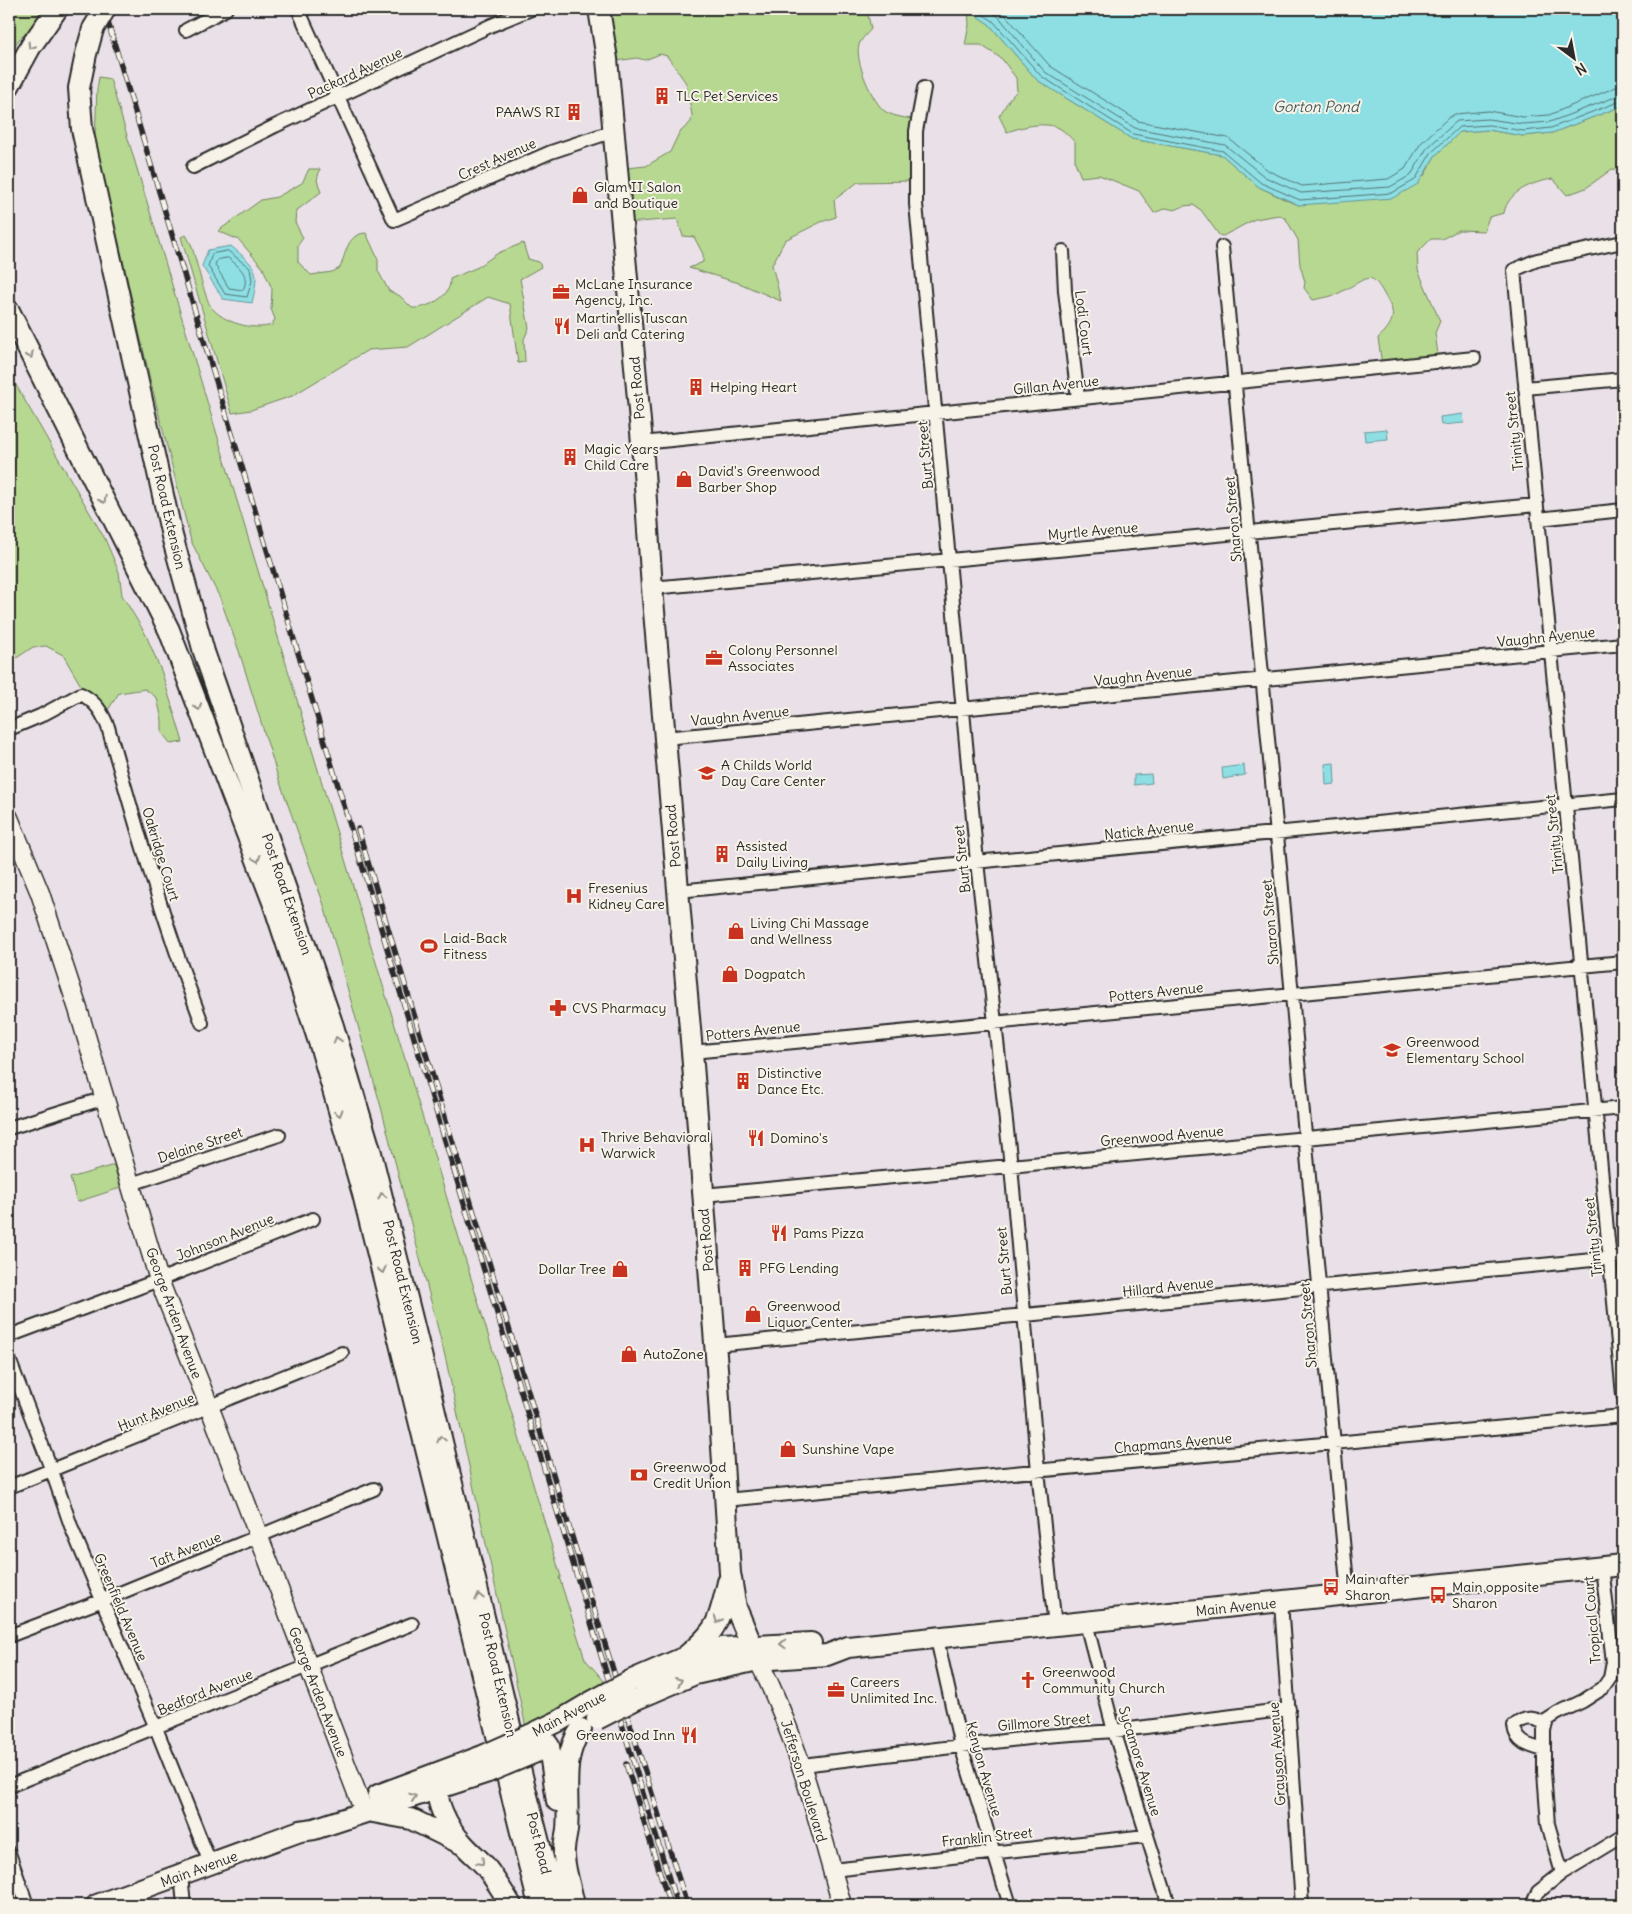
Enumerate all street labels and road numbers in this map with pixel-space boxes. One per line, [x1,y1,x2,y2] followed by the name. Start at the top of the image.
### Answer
[305,43,405,103] street label: Packard Avenue
[455,134,539,184] street label: Crest Avenue
[1071,289,1097,357] street label: Lodi Court
[625,356,649,420] street label: Post Road
[1012,372,1100,398] street label: Gillan Avenue
[1501,390,1527,472] street label: Trinity Street
[913,420,937,490] street label: Burt Street
[144,443,190,571] street label: Post Road Extension
[1220,475,1246,563] street label: Sharon Street
[1047,518,1139,544] street label: Myrtle Avenue
[1496,623,1596,651] street label: Vaughn Avenue
[1093,662,1193,690] street label: Vaughn Avenue
[690,702,790,730] street label: Vaughn Avenue
[1541,793,1567,875] street label: Trinity Street
[661,804,685,868] street label: Post Road
[138,805,184,903] street label: Oakridge Court
[1103,816,1195,844] street label: Natick Avenue
[949,824,975,894] street label: Burt Street
[258,831,316,957] street label: Post Road Extension
[1257,878,1283,966] street label: Sharon Street
[1108,978,1204,1006] street label: Potters Avenue
[705,1017,801,1045] street label: Potters Avenue
[1100,1122,1224,1150] street label: Greenwood Avenue
[155,1123,245,1167] street label: Delaine Street
[1580,1196,1606,1278] street label: Trinity Street
[694,1208,718,1272] street label: Post Road
[174,1209,276,1265] street label: Johnson Avenue
[379,1218,427,1346] street label: Post Road Extension
[992,1226,1016,1296] street label: Burt Street
[142,1245,206,1381] street label: George Arden Avenue
[1122,1273,1214,1301] street label: Hillard Avenue
[1295,1281,1321,1369] street label: Sharon Street
[115,1388,197,1436] street label: Hunt Avenue
[1113,1429,1233,1457] street label: Chapmans Avenue
[148,1528,224,1572] street label: Taft Avenue
[90,1550,152,1664] street label: Greenfield Avenue
[1579,1575,1605,1665] street label: Tropical Court
[1195,1594,1277,1620] street label: Main Avenue
[475,1611,521,1739] street label: Post Road Extension
[285,1624,351,1760] street label: George Arden Avenue
[155,1665,255,1719] street label: Bedford Avenue
[529,1687,609,1741] street label: Main Avenue
[1264,1701,1290,1807] street label: Grayson Avenue
[1115,1704,1165,1818] street label: Sycamore Avenue
[997,1709,1091,1735] street label: Gillmore Street
[777,1718,831,1844] street label: Jefferson Boulevard
[962,1719,1006,1819] street label: Kenyon Avenue
[523,1810,555,1876] street label: Post Road
[941,1823,1034,1851] street label: Franklin Street
[158,1847,240,1891] street label: Main Avenue

